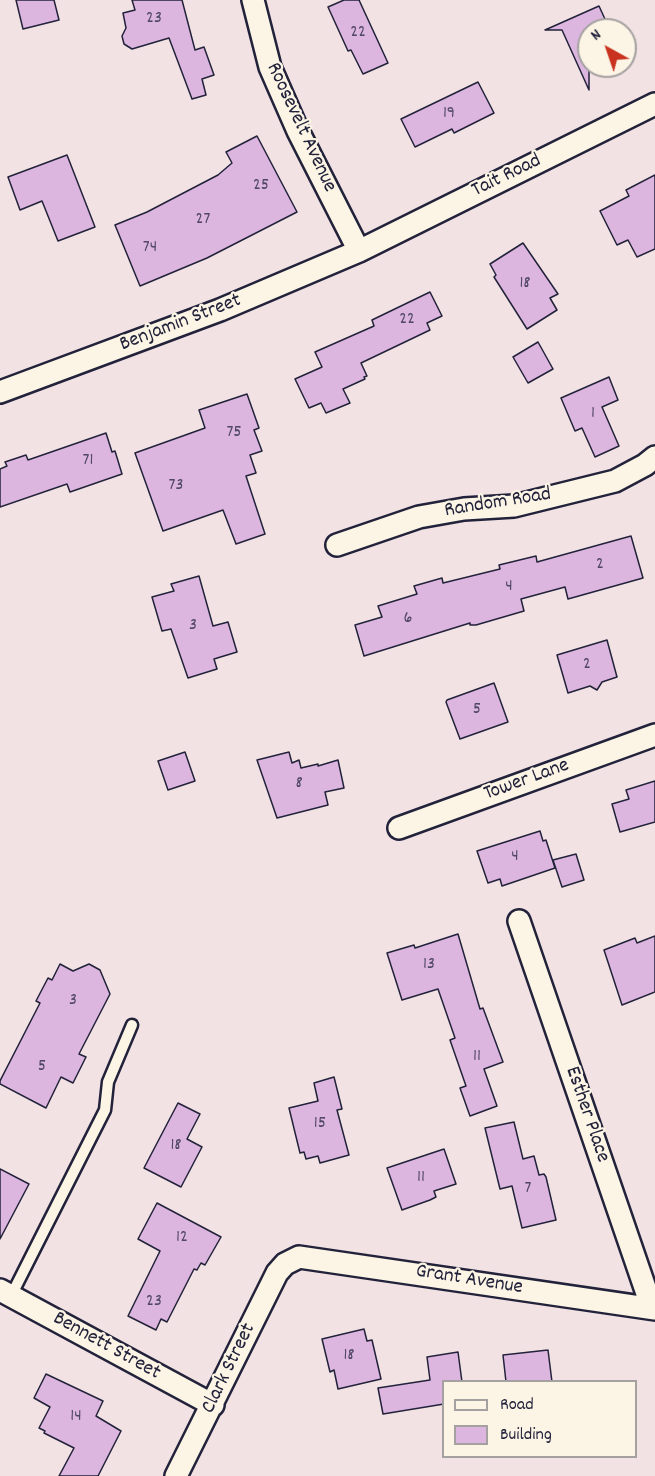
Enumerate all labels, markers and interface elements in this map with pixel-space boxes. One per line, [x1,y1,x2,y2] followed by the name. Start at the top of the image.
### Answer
[146,9,162,31] house number: 23
[577,18,637,78] north arrow
[350,23,366,45] house number: 22
[586,24,607,47] text: N
[259,59,341,197] street label: Roosevelt Avenue
[443,104,455,126] house number: 19
[468,149,546,205] street label: Tait Road
[253,176,269,198] house number: 25
[196,210,210,232] house number: 27
[143,238,157,260] house number: 74
[519,274,531,296] house number: 18
[117,289,245,359] street label: Benjamin Street
[399,310,415,332] house number: 22
[591,404,595,426] house number: 1
[226,423,242,445] house number: 75
[83,451,93,473] house number: 71
[169,476,183,498] house number: 73
[443,483,553,525] street label: Random Road
[596,555,604,577] house number: 2
[505,577,513,599] house number: 4
[404,609,412,631] house number: 6
[189,616,197,638] house number: 3
[583,655,591,677] house number: 2
[473,700,481,722] house number: 5
[481,754,573,808] street label: Tower Lane
[295,774,303,796] house number: 8
[511,847,519,869] house number: 4
[423,955,435,977] house number: 13
[69,991,77,1013] house number: 3
[473,1047,481,1069] house number: 11
[38,1057,46,1079] house number: 5
[558,1064,614,1166] street label: Esther Place
[314,1114,326,1136] house number: 15
[170,1136,182,1158] house number: 18
[417,1168,425,1190] house number: 11
[525,1179,531,1201] house number: 7
[176,1228,188,1250] house number: 12
[414,1260,524,1302] street label: Grant Avenue
[146,1292,162,1314] house number: 23
[48,1307,164,1387] street label: Bennett Street
[197,1320,263,1418] street label: Clark Street
[343,1346,355,1368] house number: 18
[442,1380,637,1458] legend
[500,1393,534,1418] text: Road
[70,1407,82,1429] house number: 14
[500,1423,552,1448] text: Building

